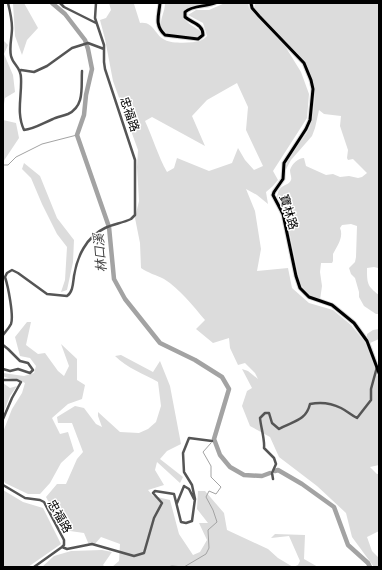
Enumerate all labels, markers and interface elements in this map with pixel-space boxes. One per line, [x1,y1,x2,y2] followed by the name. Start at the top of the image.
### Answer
[117,95,143,133] street label: 忠福路
[277,193,301,231] street label: 寶林路
[90,231,110,273] water label: 林口溪
[45,497,75,535] street label: 忠福路

